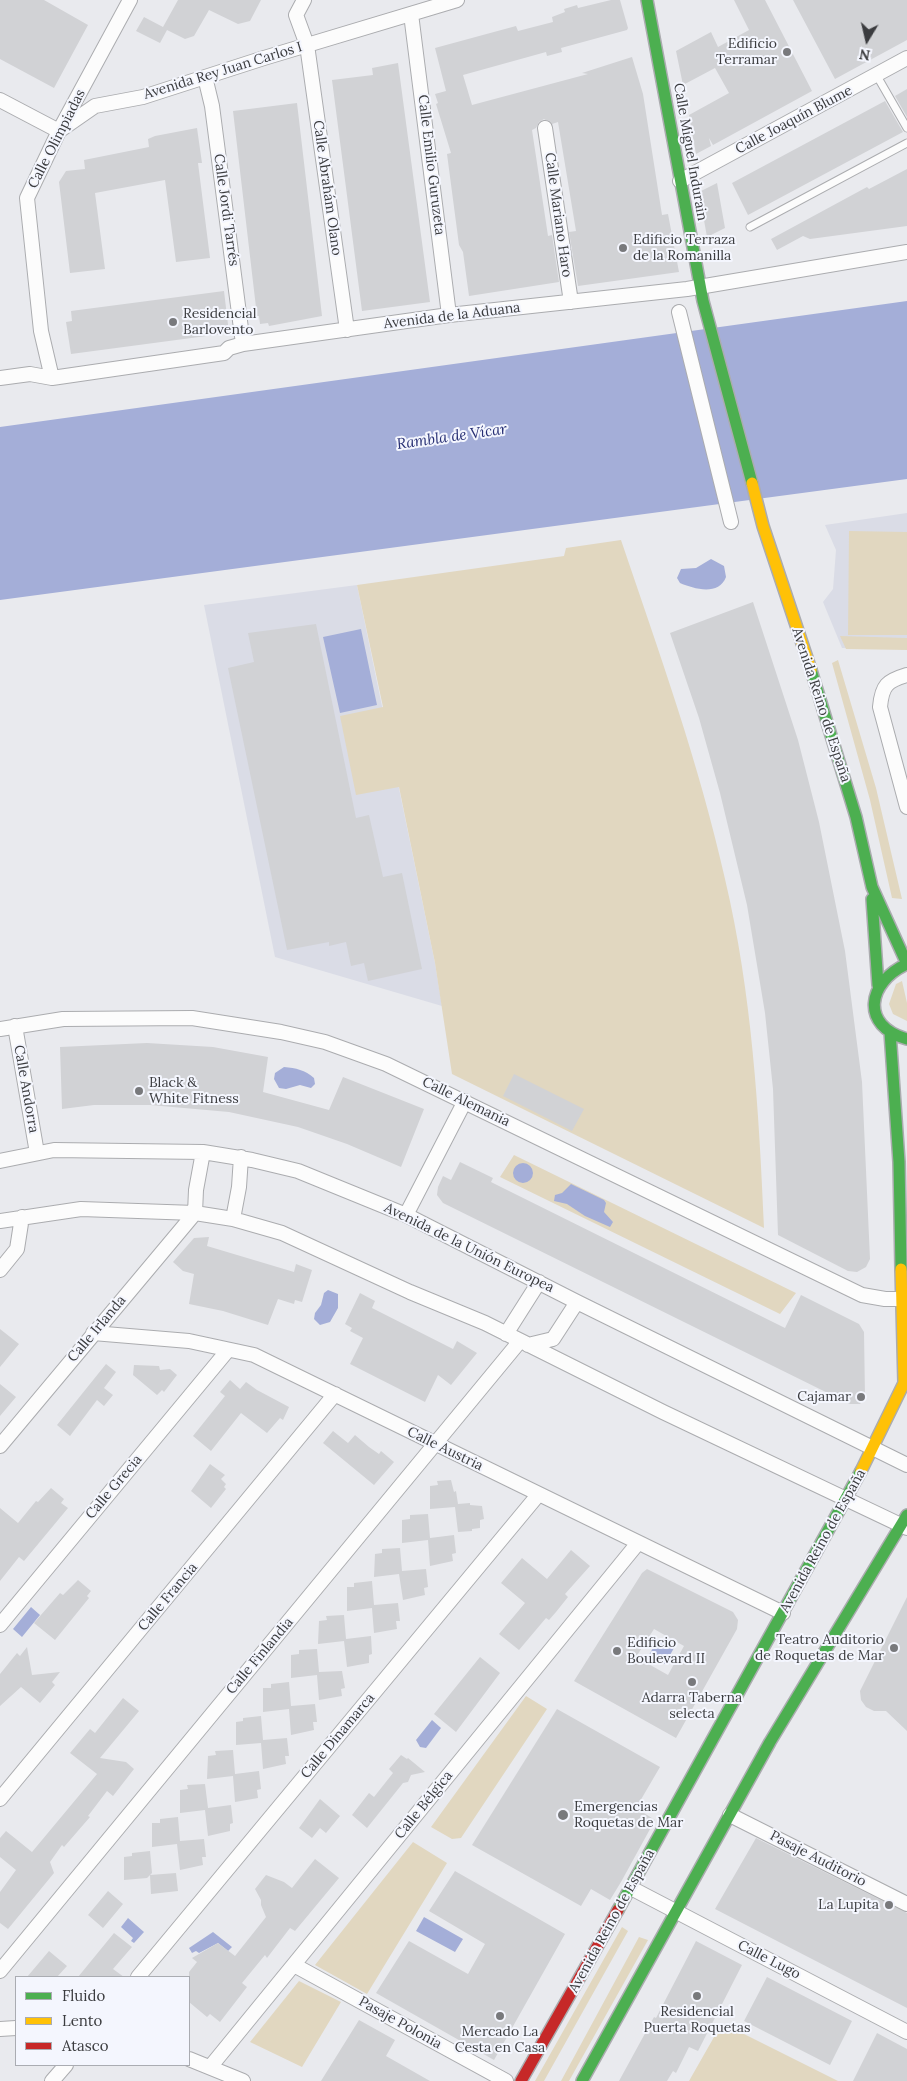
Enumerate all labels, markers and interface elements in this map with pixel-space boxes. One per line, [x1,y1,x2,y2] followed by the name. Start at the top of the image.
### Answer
[842,15,892,65] north arrow
[716,36,777,68] place label: Edificio Terramar
[142,39,304,103] street label: Avenida Rey Juan Carlos I
[858,45,871,65] text: N
[781,46,793,58] marker: Edificio Terramar
[670,82,710,222] street label: Calle Miguel Indurain
[733,82,855,158] street label: Calle Joaquín Blume
[25,87,89,191] street label: Calle Olimpiadas
[414,94,448,236] street label: Calle Emilio Guruzeta
[309,119,345,257] street label: Calle Abrahám Olano
[541,152,575,278] street label: Calle Mariano Haro
[210,153,242,267] street label: Calle Jordi Tarrés
[633,232,735,264] place label: Edificio Terraza de la Romanilla
[617,242,629,254] marker: Edificio Terraza de la Romanilla
[383,299,521,333] street label: Avenida de la Aduana
[183,306,257,338] place label: Residencial Barlovento
[167,316,179,328] marker: Residencial Barlovento
[396,420,508,454] water label: Rambla de Vícar
[788,626,854,784] street label: Avenida Reino de España
[10,1044,42,1134] street label: Calle Andorra
[419,1074,513,1130] street label: Calle Alemania
[149,1075,239,1108] place label: Black & White Fitness
[133,1085,145,1097] marker: Black & White Fitness
[381,1200,557,1296] street label: Avenida de la Unión Europea
[64,1292,130,1366] street label: Calle Irlanda
[797,1389,851,1405] place label: Cajamar
[855,1391,867,1403] marker: Cajamar
[404,1423,486,1475] street label: Calle Austria
[82,1451,146,1523] street label: Calle Grecia
[777,1466,869,1616] street label: Avenida Reino de España
[135,1560,201,1634] street label: Calle Francia
[223,1614,297,1698] street label: Calle Finlandia
[755,1632,884,1664] place label: Teatro Auditorio de Roquetas de Mar
[627,1635,705,1668] place label: Edificio Boulevard II
[888,1642,900,1654] marker: Teatro Auditorio de Roquetas de Mar
[611,1645,623,1657] marker: Edificio Boulevard II
[686,1676,698,1688] marker: Adarra Taberna selecta
[297,1690,379,1782] street label: Calle Dinamarca
[642,1690,742,1722] place label: Adarra Taberna selecta
[391,1768,457,1842] street label: Calle Bélgica
[574,1799,683,1831] place label: Emergencias Roquetas de Mar
[556,1808,570,1822] marker: Emergencias Roquetas de Mar
[767,1828,869,1890] street label: Pasaje Auditorio
[566,1846,658,1996] street label: Avenida Reino de España
[818,1897,879,1913] place label: La Lupita
[883,1899,895,1911] marker: La Lupita
[735,1937,803,1983] street label: Calle Lugo
[15,1976,190,2066] legend
[62,1986,105,2005] text: Fluido
[691,1990,703,2002] marker: Residencial Puerta Roquetas
[356,1993,444,2053] street label: Pasaje Polonia
[644,2004,750,2036] place label: Residencial Puerta Roquetas
[494,2010,506,2022] marker: Mercado La Cesta en Casa
[62,2011,102,2030] text: Lento
[455,2024,545,2056] place label: Mercado La Cesta en Casa
[62,2036,108,2055] text: Atasco

